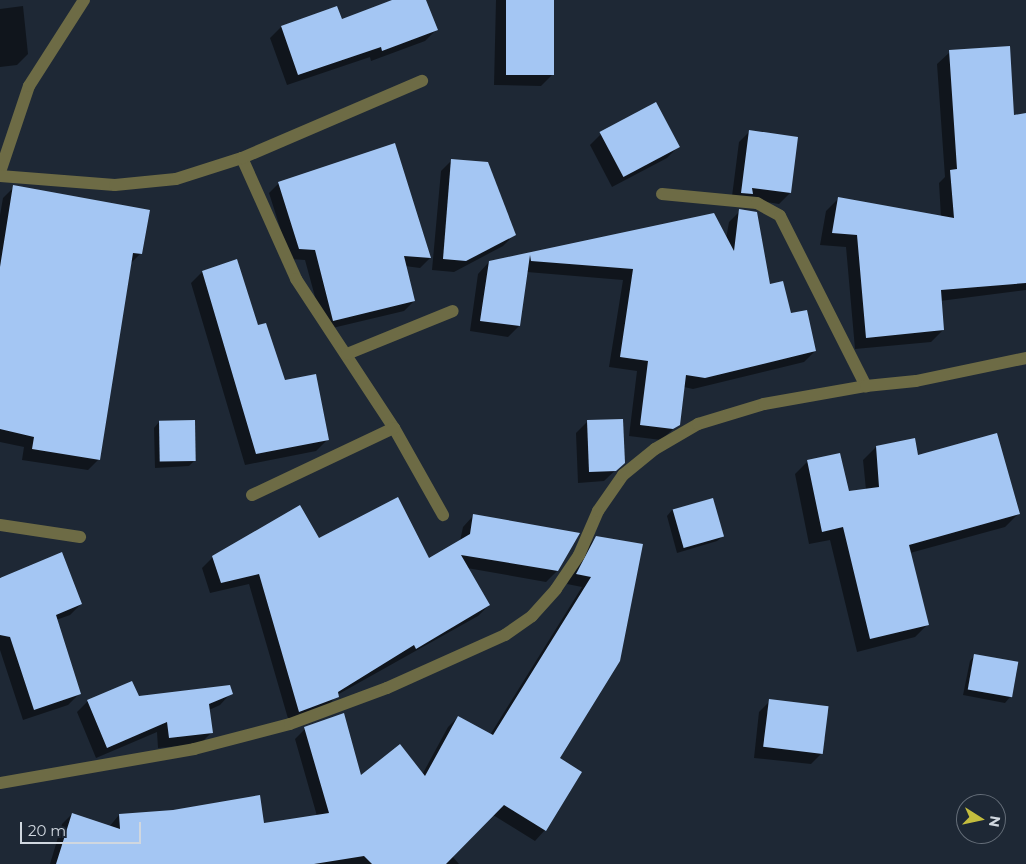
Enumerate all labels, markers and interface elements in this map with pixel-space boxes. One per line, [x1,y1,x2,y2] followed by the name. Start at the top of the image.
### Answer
[956,794,1006,844] north arrow
[22,812,144,844] scale bar
[985,814,1005,829] text: N
[28,821,66,840] text: 20 m

